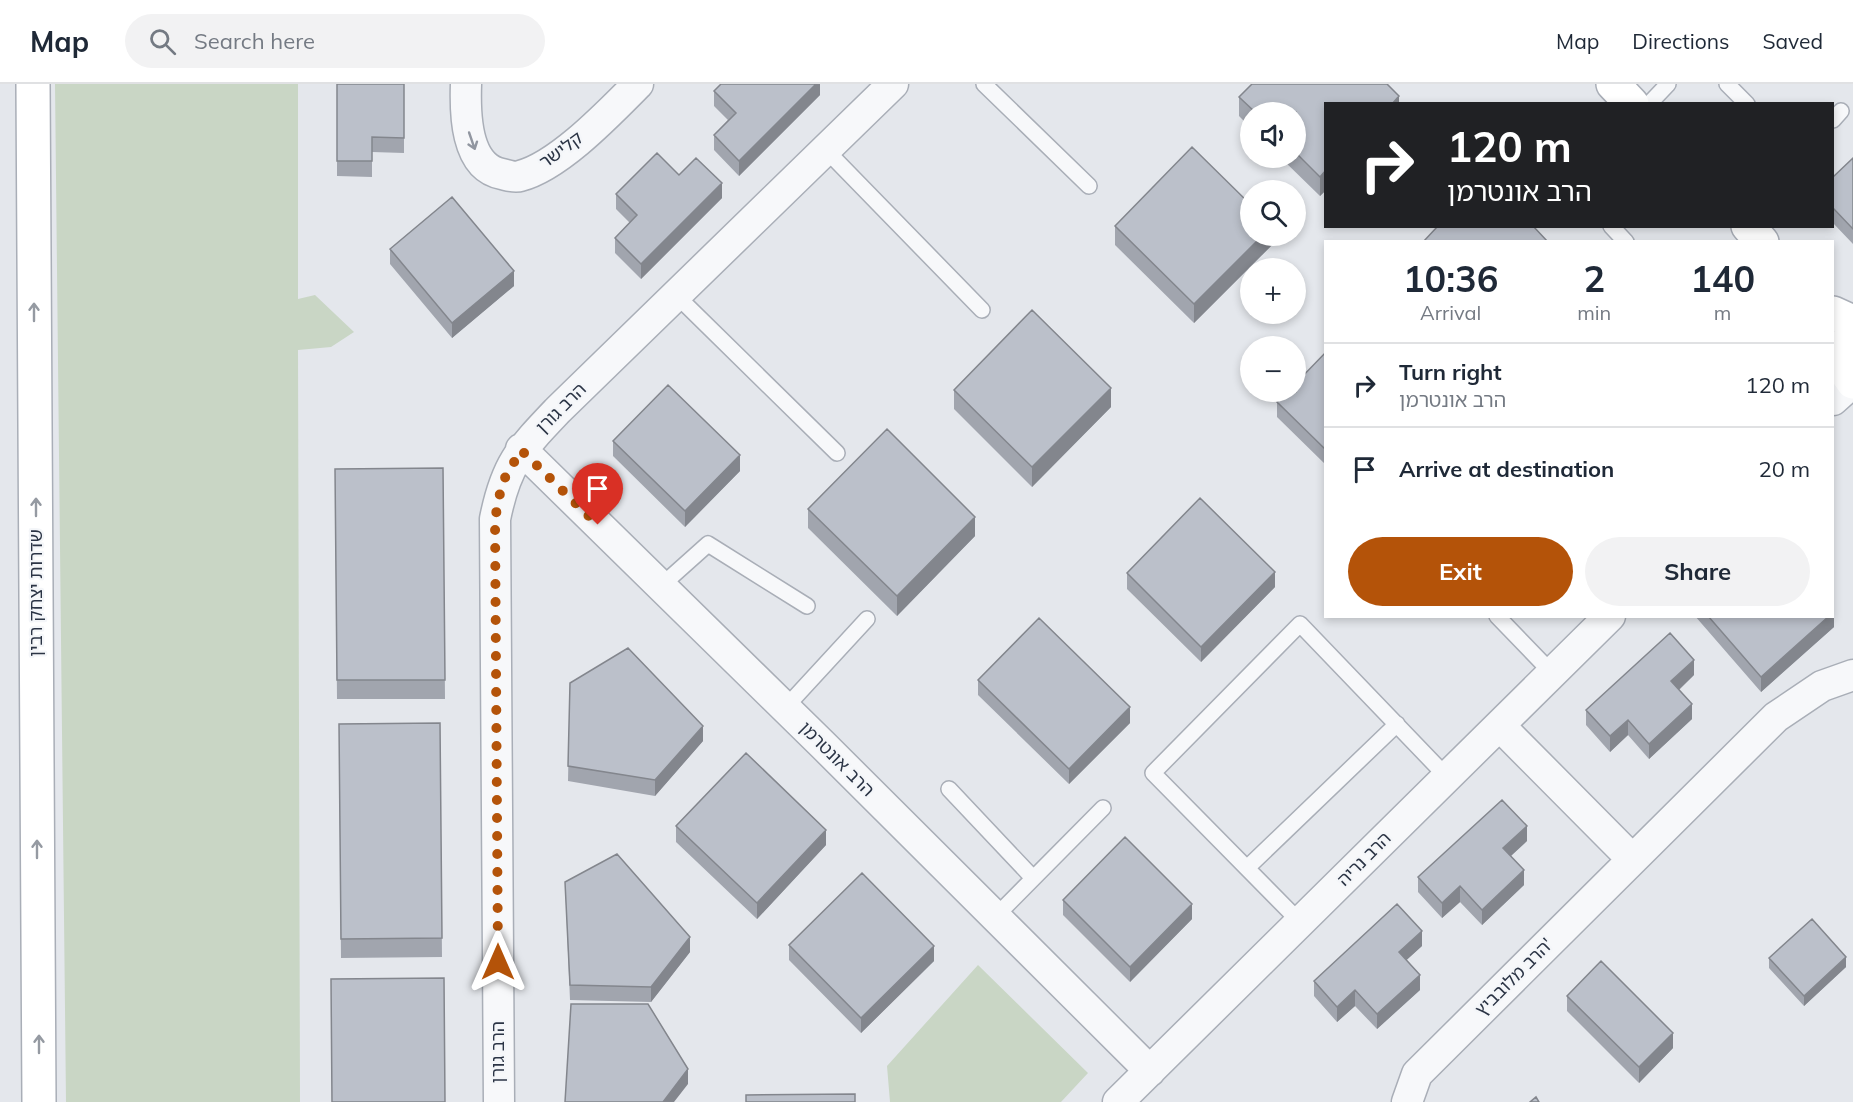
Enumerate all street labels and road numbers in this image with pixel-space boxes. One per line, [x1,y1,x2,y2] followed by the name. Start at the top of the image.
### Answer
[534,126,587,173] street label: קלישר
[531,378,591,438] street label: הרב גורן
[24,529,47,657] street label: שדרות יצחק רבין
[795,716,880,801] street label: הרב אונטרמן
[1332,827,1396,891] street label: הרב נריה
[1470,933,1557,1020] street label: הרב מלובביץ'
[486,1021,509,1083] street label: הרב גורן

